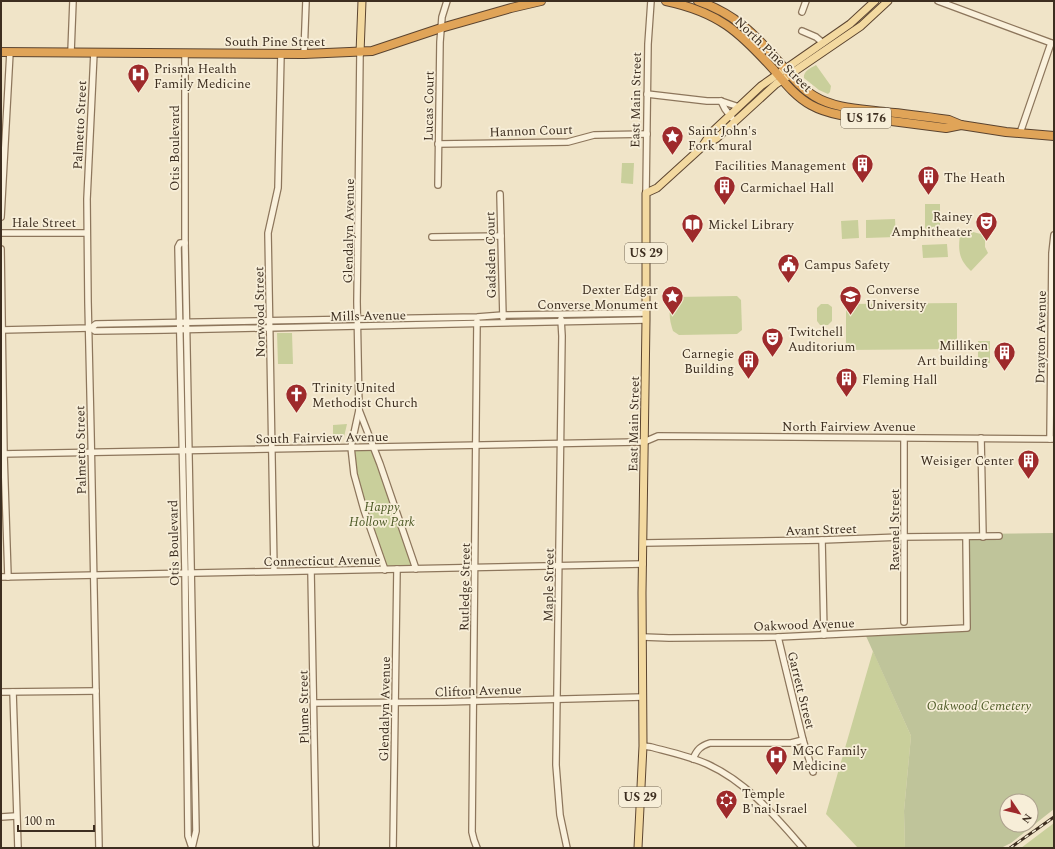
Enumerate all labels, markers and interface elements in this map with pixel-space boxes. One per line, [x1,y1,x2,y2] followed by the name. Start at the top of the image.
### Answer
[730,12,817,97] street label: North Pine Street
[225,32,326,52] street label: South Pine Street
[625,51,647,148] street label: East Main Street
[154,59,251,94] place label: Prisma Health Family Medicine
[126,62,152,95] hospital icon: Prisma Health Family Medicine
[418,70,440,141] street label: Lucas Court
[68,80,92,170] street label: Palmetto Street
[165,105,185,191] street label: Otis Boulevard
[841,108,891,128] road number: US 176
[489,120,573,142] street label: Hannon Court
[688,121,757,156] place label: Saint John's Fork mural
[660,124,686,157] place icon: Saint John's Fork mural
[849,152,875,185] building icon: Facilities Management
[714,156,846,176] place label: Facilities Management
[916,164,942,197] building icon: The Heath
[944,168,1006,188] place label: The Heath
[711,174,737,207] building icon: Carmichael Hall
[338,178,360,284] street label: Glendalyn Avenue
[740,178,834,198] place label: Carmichael Hall
[891,207,973,242] place label: Rainey Amphitheater
[974,210,1000,243] theatre icon: Rainey Amphitheater
[480,211,502,299] street label: Gadsden Court
[679,211,705,244] library icon: Mickel Library
[12,213,77,233] street label: Hale Street
[708,215,794,235] place label: Mickel Library
[625,243,667,263] road number: US 29
[775,251,801,284] public building icon: Campus Safety
[804,255,890,275] place label: Campus Safety
[249,266,271,358] street label: Norwood Street
[537,280,658,315] place label: Dexter Edgar Converse Monument
[866,280,927,315] place label: Converse University
[660,283,686,316] place icon: Dexter Edgar Converse Monument
[838,283,864,316] school or university icon: Converse University
[1030,290,1052,384] street label: Drayton Avenue
[330,305,406,327] street label: Mills Avenue
[788,322,855,357] place label: Twitchell Auditorium
[759,325,785,358] theatre icon: Twitchell Auditorium
[917,336,988,371] place label: Milliken Art building
[991,339,1017,372] building icon: Milliken Art building
[682,344,734,379] place label: Carnegie Building
[736,347,762,380] building icon: Carnegie Building
[834,366,860,399] building icon: Fleming Hall
[862,370,938,390] place label: Fleming Hall
[623,375,645,472] street label: East Main Street
[312,378,418,413] place label: Trinity United Methodist Church
[283,381,309,414] church icon: Trinity United Methodist Church
[70,405,92,495] street label: Palmetto Street
[782,417,916,437] street label: North Fairview Avenue
[255,427,389,449] street label: South Fairview Avenue
[1016,447,1042,480] building icon: Weisiger Center
[920,451,1014,471] place label: Weisiger Center
[885,488,905,571] street label: Ravenel Street
[349,497,415,532] park label: Happy Hollow Park
[163,500,185,586] street label: Otis Boulevard
[785,519,857,541] street label: Avant Street
[454,542,476,631] street label: Rutledge Street
[538,548,560,622] street label: Maple Street
[263,550,381,572] street label: Connecticut Avenue
[753,613,855,637] street label: Oakwood Avenue
[782,649,820,732] street label: Garrett Street
[374,656,396,762] street label: Glendalyn Avenue
[293,669,315,744] street label: Plume Street
[434,679,522,703] street label: Clifton Avenue
[927,696,1031,716] park label: Oakwood Cemetery
[792,741,867,776] place label: MGC Family Medicine
[763,744,789,777] hospital icon: MGC Family Medicine
[742,784,808,819] place label: Temple B'nai Israel
[619,787,661,807] road number: US 29
[714,787,740,820] synagogue icon: Temple B'nai Israel
[999,793,1039,833] north arrow
[18,807,94,833] scale bar
[1017,810,1036,827] text: N
[24,812,55,831] text: 100 m

